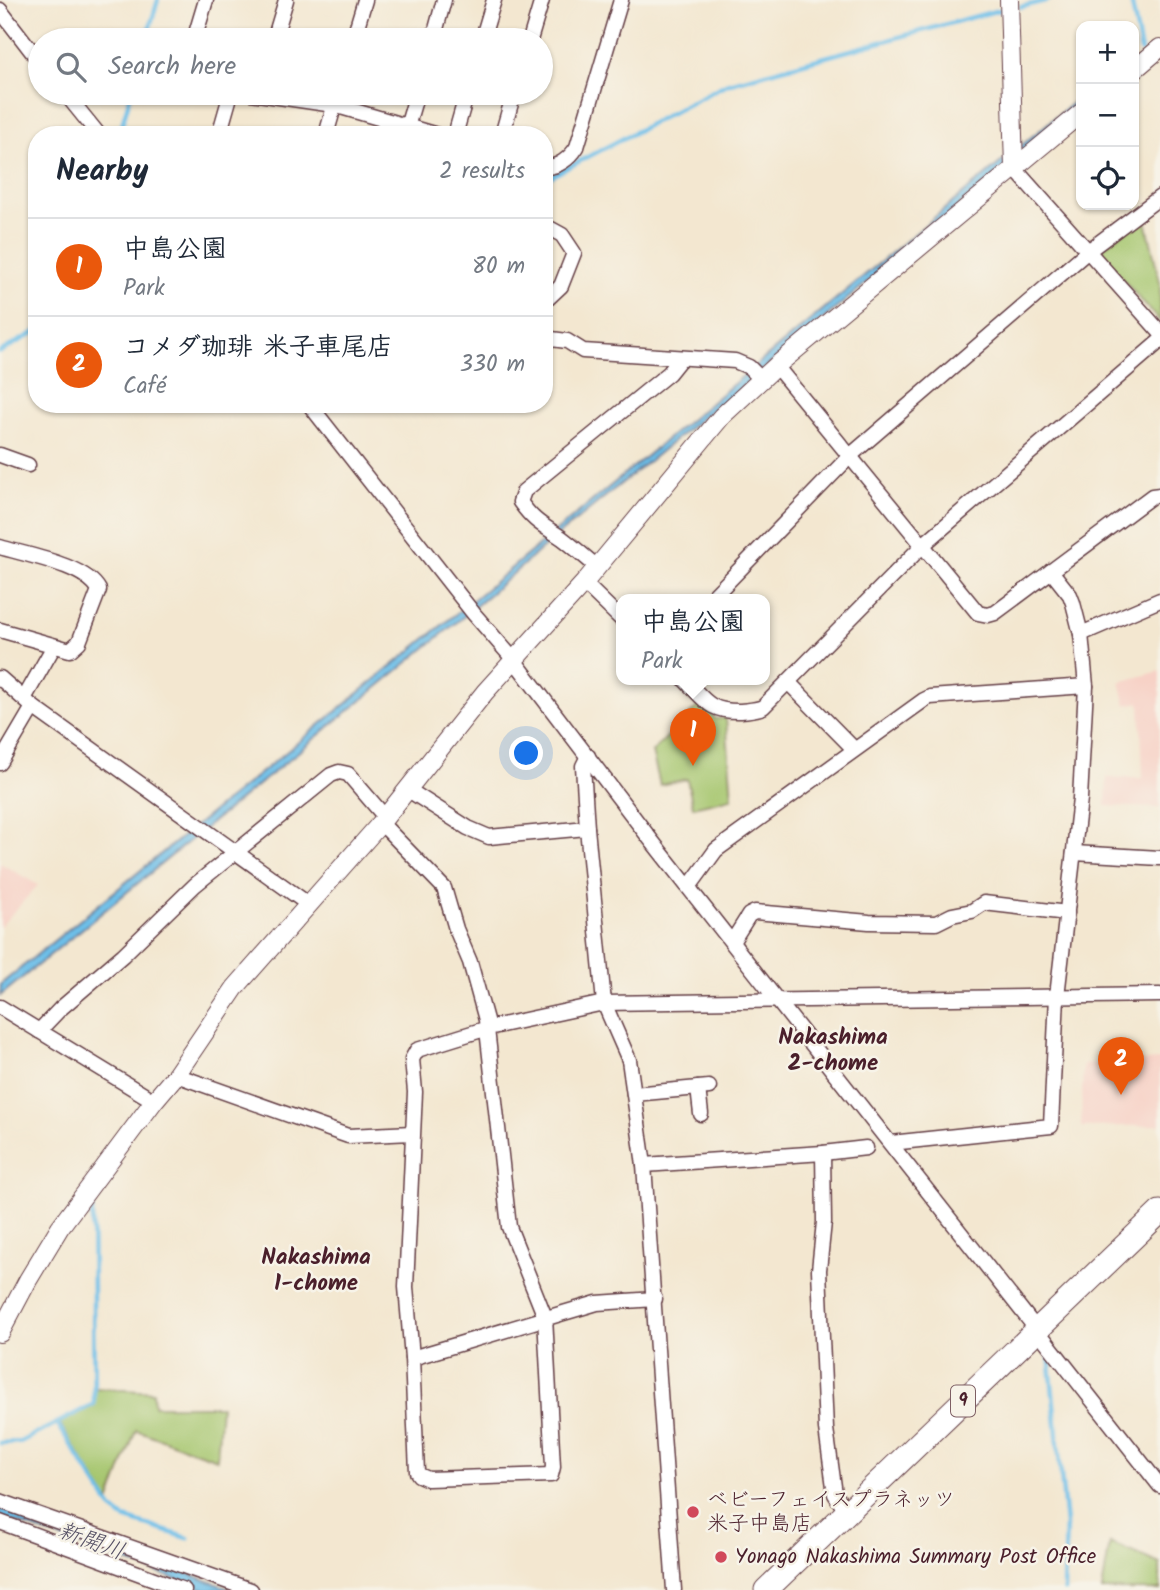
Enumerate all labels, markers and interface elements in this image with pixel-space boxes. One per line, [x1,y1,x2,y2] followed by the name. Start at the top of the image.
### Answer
[1076,21,1139,210] map controls
[1076,21,1139,84] button: +
[28,28,553,105] search box
[108,46,236,88] text: Search here
[52,48,90,86] icon: search
[1076,84,1139,147] button: −
[1076,147,1139,210] button: locate
[56,148,148,196] text: Nearby
[439,154,525,190] text: 2 results
[123,229,227,271] text: 中島公園
[76,249,82,285] text: 1
[472,249,525,285] text: 80 m
[123,271,165,307] text: Park
[123,327,393,369] text: コメダ珈琲 米子車尾店
[72,347,86,383] text: 2
[460,347,525,383] text: 330 m
[123,369,166,405] text: Café
[616,594,770,685] popup
[641,602,745,644] text: 中島公園
[641,644,683,680] text: Park
[670,708,716,766] pin: 1
[509,736,543,770] your location
[778,1020,888,1082] district label: Nakashima 2-chome
[1098,1037,1144,1095] pin: 2
[261,1240,371,1302] district label: Nakashima 1-chome
[951,1386,975,1416] road number: 9
[707,1484,955,1541] place label: ベビーフェイスプラネッツ 米子中島店
[685,1504,701,1520] marker: ベビーフェイスプラネッツ 米子中島店
[52,1513,130,1571] water label: 新開川
[735,1541,1097,1574] place label: Yonago Nakashima Summary Post Office
[713,1549,729,1565] marker: Yonago Nakashima Summary Post Office

